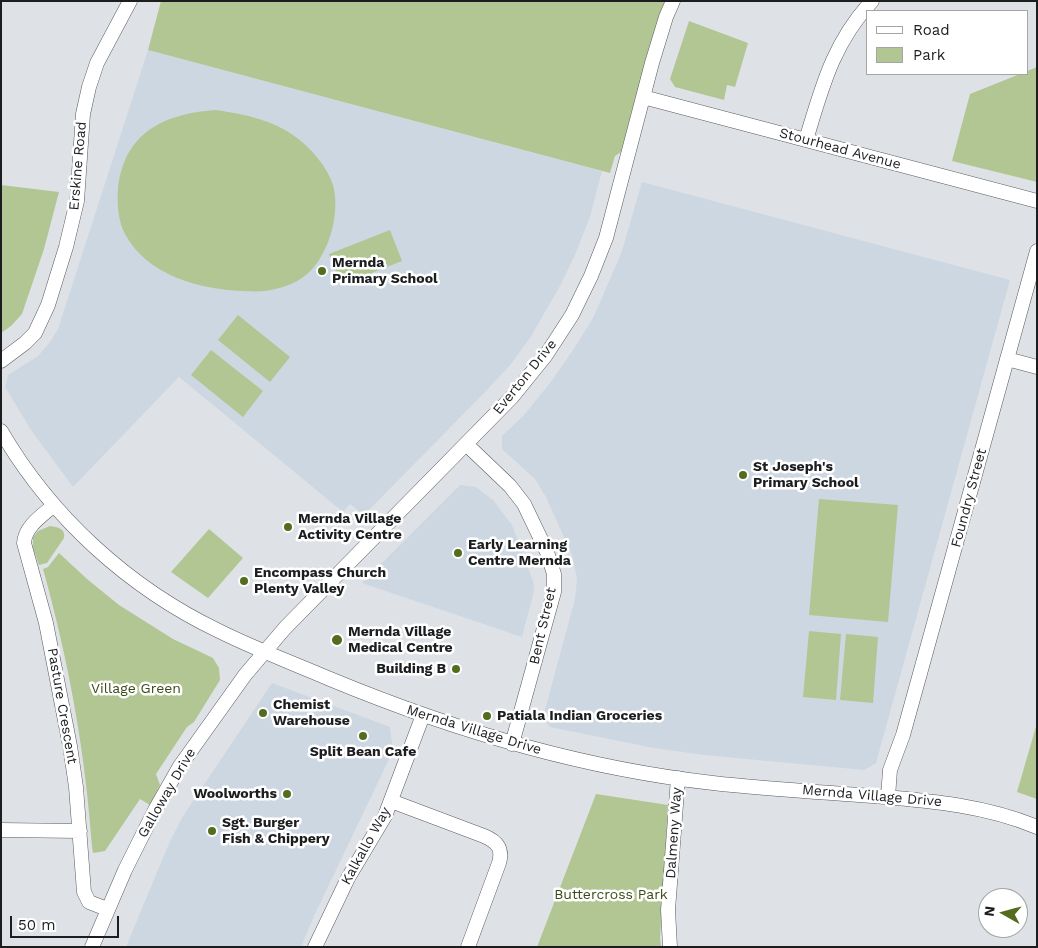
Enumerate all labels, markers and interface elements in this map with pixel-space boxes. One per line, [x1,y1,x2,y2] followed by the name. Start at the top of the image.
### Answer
[866,10,1028,75] legend
[913,21,950,39] text: Road
[913,46,945,64] text: Park
[66,121,90,211] street label: Erskine Road
[777,125,903,173] street label: Stourhead Avenue
[332,255,438,288] place label: Mernda Primary School
[316,265,328,277] marker: Mernda Primary School
[490,336,560,418] street label: Everton Drive
[948,447,990,549] street label: Foundry Street
[753,459,859,492] place label: St Joseph's Primary School
[737,469,749,481] marker: St Joseph's Primary School
[298,511,402,544] place label: Mernda Village Activity Centre
[282,521,294,533] marker: Mernda Village Activity Centre
[468,537,571,570] place label: Early Learning Centre Mernda
[452,547,464,559] marker: Early Learning Centre Mernda
[254,565,386,598] place label: Encompass Church Plenty Valley
[238,575,250,587] marker: Encompass Church Plenty Valley
[526,586,560,666] street label: Bent Street
[348,624,453,656] place label: Mernda Village Medical Centre
[330,633,344,647] marker: Mernda Village Medical Centre
[44,647,80,765] street label: Pasture Crescent
[376,661,446,677] place label: Building B
[450,663,462,675] marker: Building B
[91,681,181,697] park label: Village Green
[273,697,350,730] place label: Chemist Warehouse
[405,701,543,759] street label: Mernda Village Drive
[257,707,269,719] marker: Chemist Warehouse
[497,708,662,724] place label: Patiala Indian Groceries
[481,710,493,722] marker: Patiala Indian Groceries
[357,730,369,742] marker: Split Bean Cafe
[310,744,416,760] place label: Split Bean Cafe
[135,745,199,841] street label: Galloway Drive
[801,782,943,810] street label: Mernda Village Drive
[194,786,277,802] place label: Woolworths
[662,787,686,879] street label: Dalmeny Way
[281,788,293,800] marker: Woolworths
[338,804,394,888] street label: Kalkallo Way
[222,815,330,848] place label: Sgt. Burger Fish & Chippery
[206,825,218,837] marker: Sgt. Burger Fish & Chippery
[554,887,668,903] park label: Buttercross Park
[978,888,1028,938] north arrow
[981,905,998,917] text: N
[12,906,121,938] scale bar
[18,916,55,934] text: 50 m

